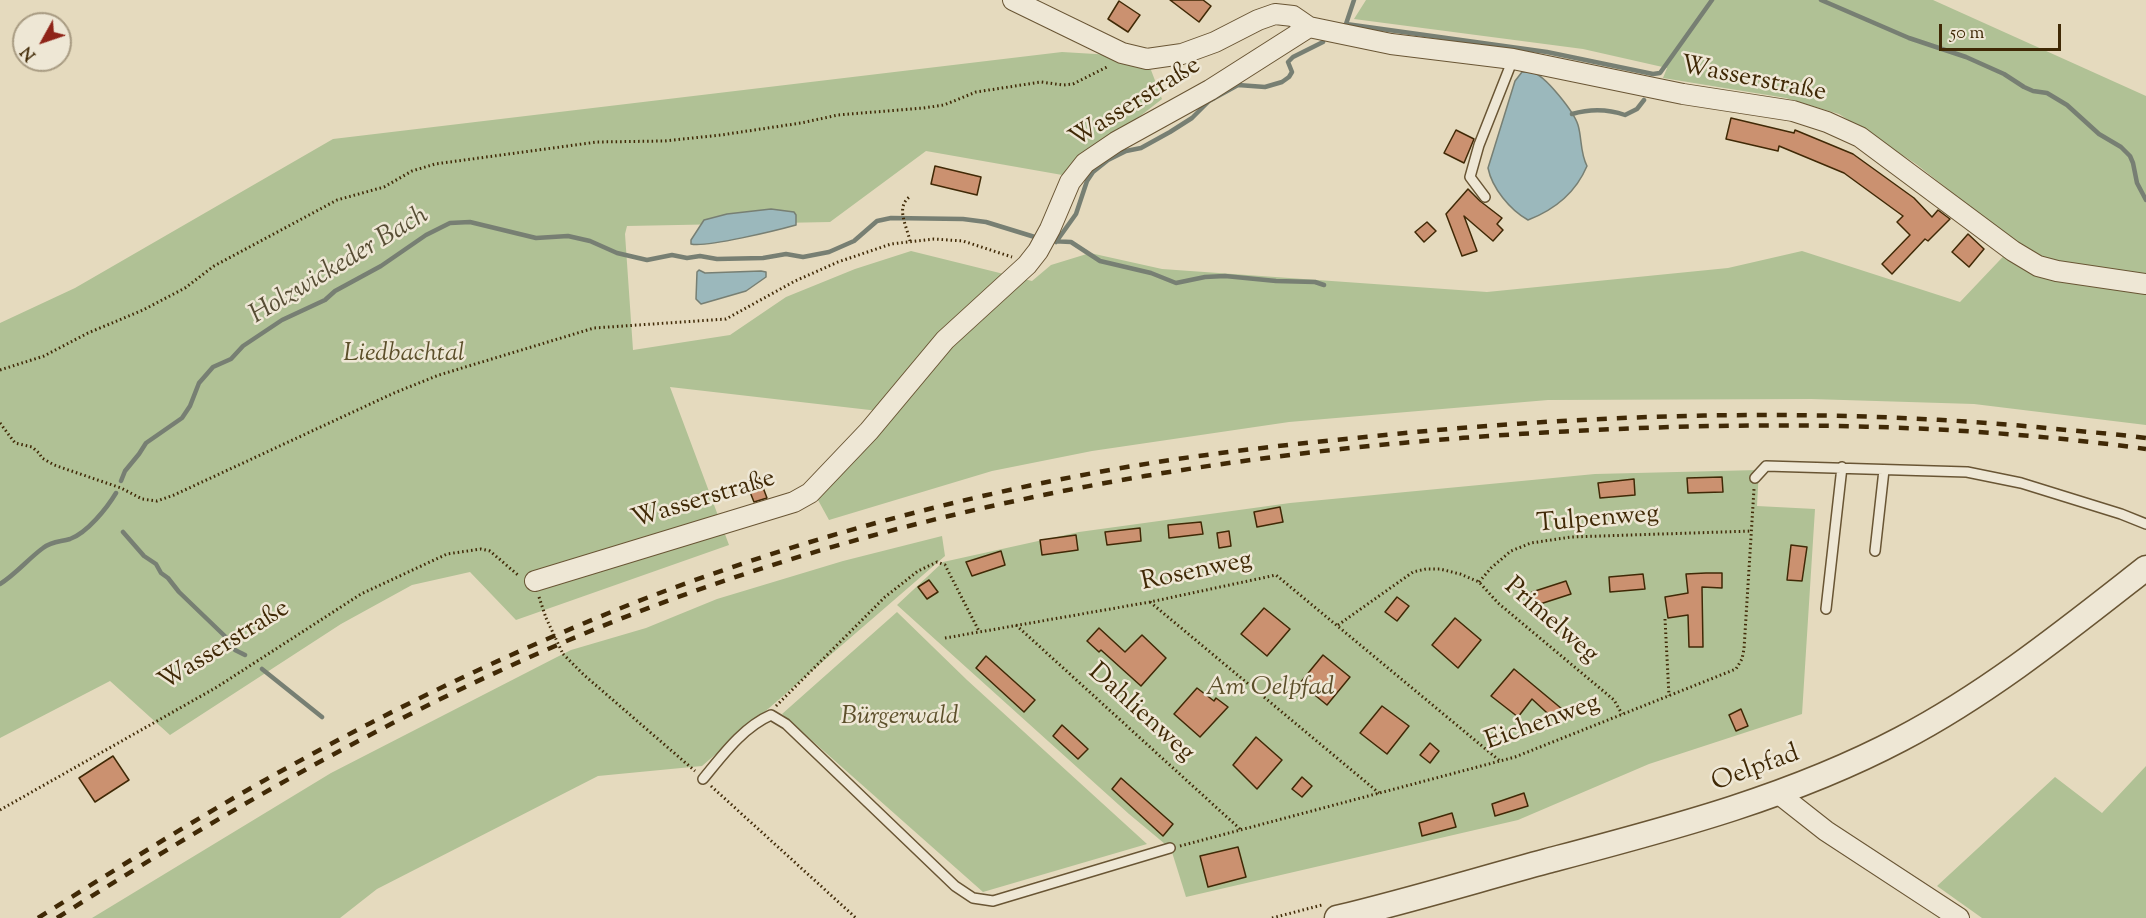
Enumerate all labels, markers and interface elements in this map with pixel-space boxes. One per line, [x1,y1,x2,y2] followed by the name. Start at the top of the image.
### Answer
[12,12,72,72] north arrow
[1942,12,2064,50] scale bar
[1950,21,1984,47] text: 50 m
[16,40,42,65] text: N
[1065,51,1207,157] street label: Wasserstraße
[1677,52,1829,110] street label: Wasserstraße
[245,201,435,333] water label: Holzwickeder Bach
[343,340,465,372] park label: Liedbachtal
[629,464,779,538] street label: Wasserstraße
[1536,500,1660,542] street label: Tulpenweg
[1139,546,1255,600] street label: Rosenweg
[1496,572,1604,672] street label: Primelweg
[154,594,296,700] street label: Wasserstraße
[1080,658,1200,770] street label: Dahlienweg
[1206,674,1334,706] park label: Am Oelpfad
[1481,689,1605,759] street label: Eichenweg
[841,703,959,735] park label: Bürgerwald
[1708,740,1804,800] street label: Oelpfad

